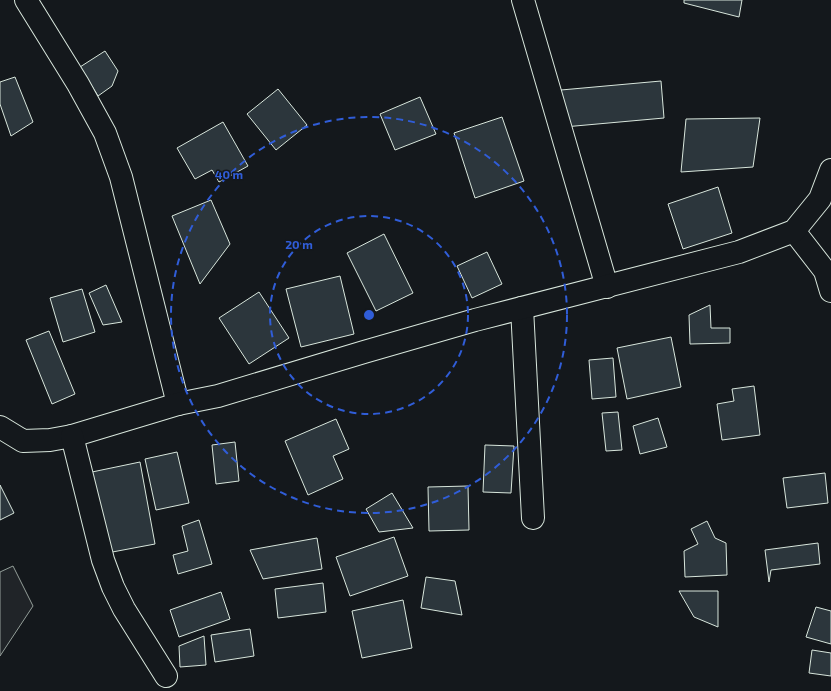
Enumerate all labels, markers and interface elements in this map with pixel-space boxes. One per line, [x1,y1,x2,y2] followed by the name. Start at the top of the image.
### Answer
[215,167,243,181] text: 40 m
[285,237,313,251] text: 20 m
[362,308,376,322] centre of rings

